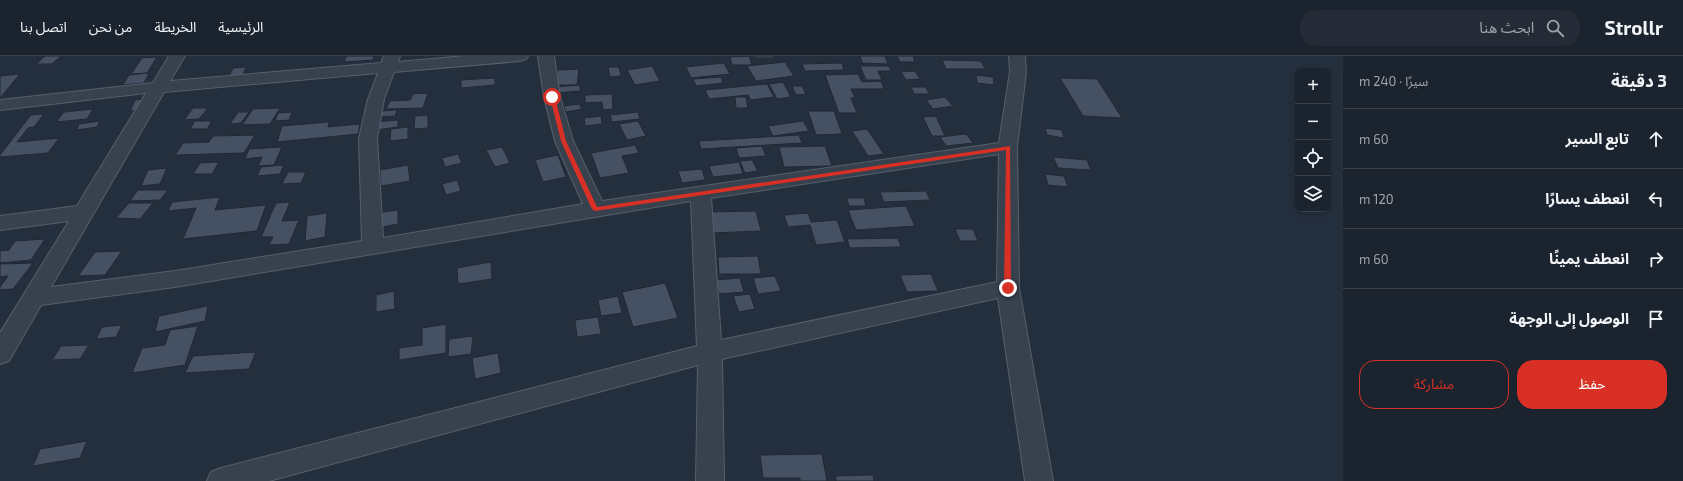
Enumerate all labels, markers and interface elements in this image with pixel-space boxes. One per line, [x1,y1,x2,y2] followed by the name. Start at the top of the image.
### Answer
[1300,10,1580,46] search box
[1604,16,1663,39] text: Strollr
[1544,17,1566,39] icon: search
[20,18,67,35] text: اتصل بنا
[89,18,132,35] text: من نحن
[154,18,196,35] text: الخريطة
[218,18,263,35] text: الرئيسية
[1479,18,1534,36] text: ابحث هنا
[1295,68,1331,212] map controls
[1295,68,1331,104] button: +
[1611,70,1667,90] text: 3 دقيقة
[1359,73,1428,89] text: سيرًا · 240 m
[543,88,561,106] route start
[1295,104,1331,140] button: −
[1645,128,1667,150] icon: ahead
[1566,129,1629,147] text: تابع السير
[1359,131,1389,147] text: 60 m
[1295,140,1331,176] button: locate
[1295,176,1331,212] button: layers
[1645,188,1667,210] icon: left
[1545,189,1629,207] text: انعطف يسارًا
[1359,191,1394,207] text: 120 m
[1645,248,1667,270] icon: right
[1549,249,1629,267] text: انعطف يمينًا
[1359,251,1389,267] text: 60 m
[999,279,1017,297] route end
[1645,308,1667,330] icon: arrive
[1509,309,1629,327] text: الوصول إلى الوجهة
[1359,360,1509,409] button: مشاركة
[1517,360,1667,409] button: حفظ

